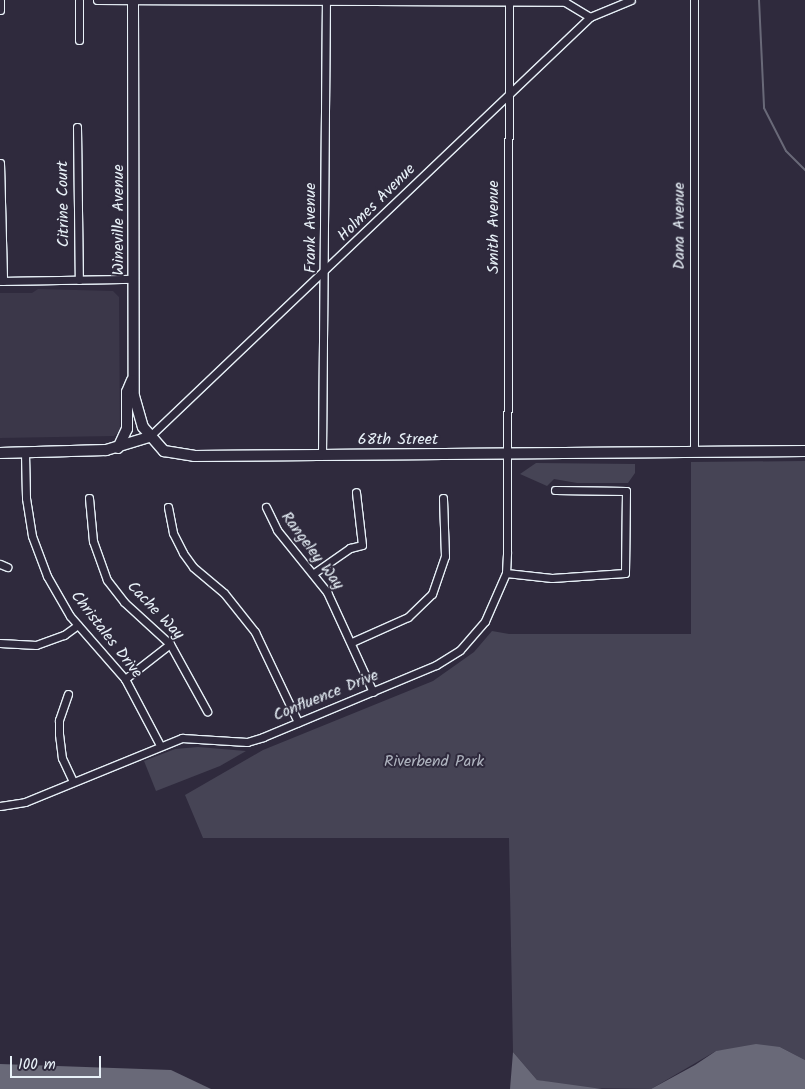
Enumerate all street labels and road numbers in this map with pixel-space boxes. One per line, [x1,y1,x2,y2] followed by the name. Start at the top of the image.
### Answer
[54,160,74,248] street label: Citrine Court
[334,160,420,246] street label: Holmes Avenue
[109,164,129,276] street label: Wineville Avenue
[484,180,504,274] street label: Smith Avenue
[670,182,690,270] street label: Dana Avenue
[301,183,321,273] street label: Frank Avenue
[358,430,438,450] street label: 68th Street
[276,508,348,594] street label: Rangeley Way
[122,578,188,644] street label: Cache Way
[66,588,146,682] street label: Christales Drive
[271,666,381,726] street label: Confluence Drive

